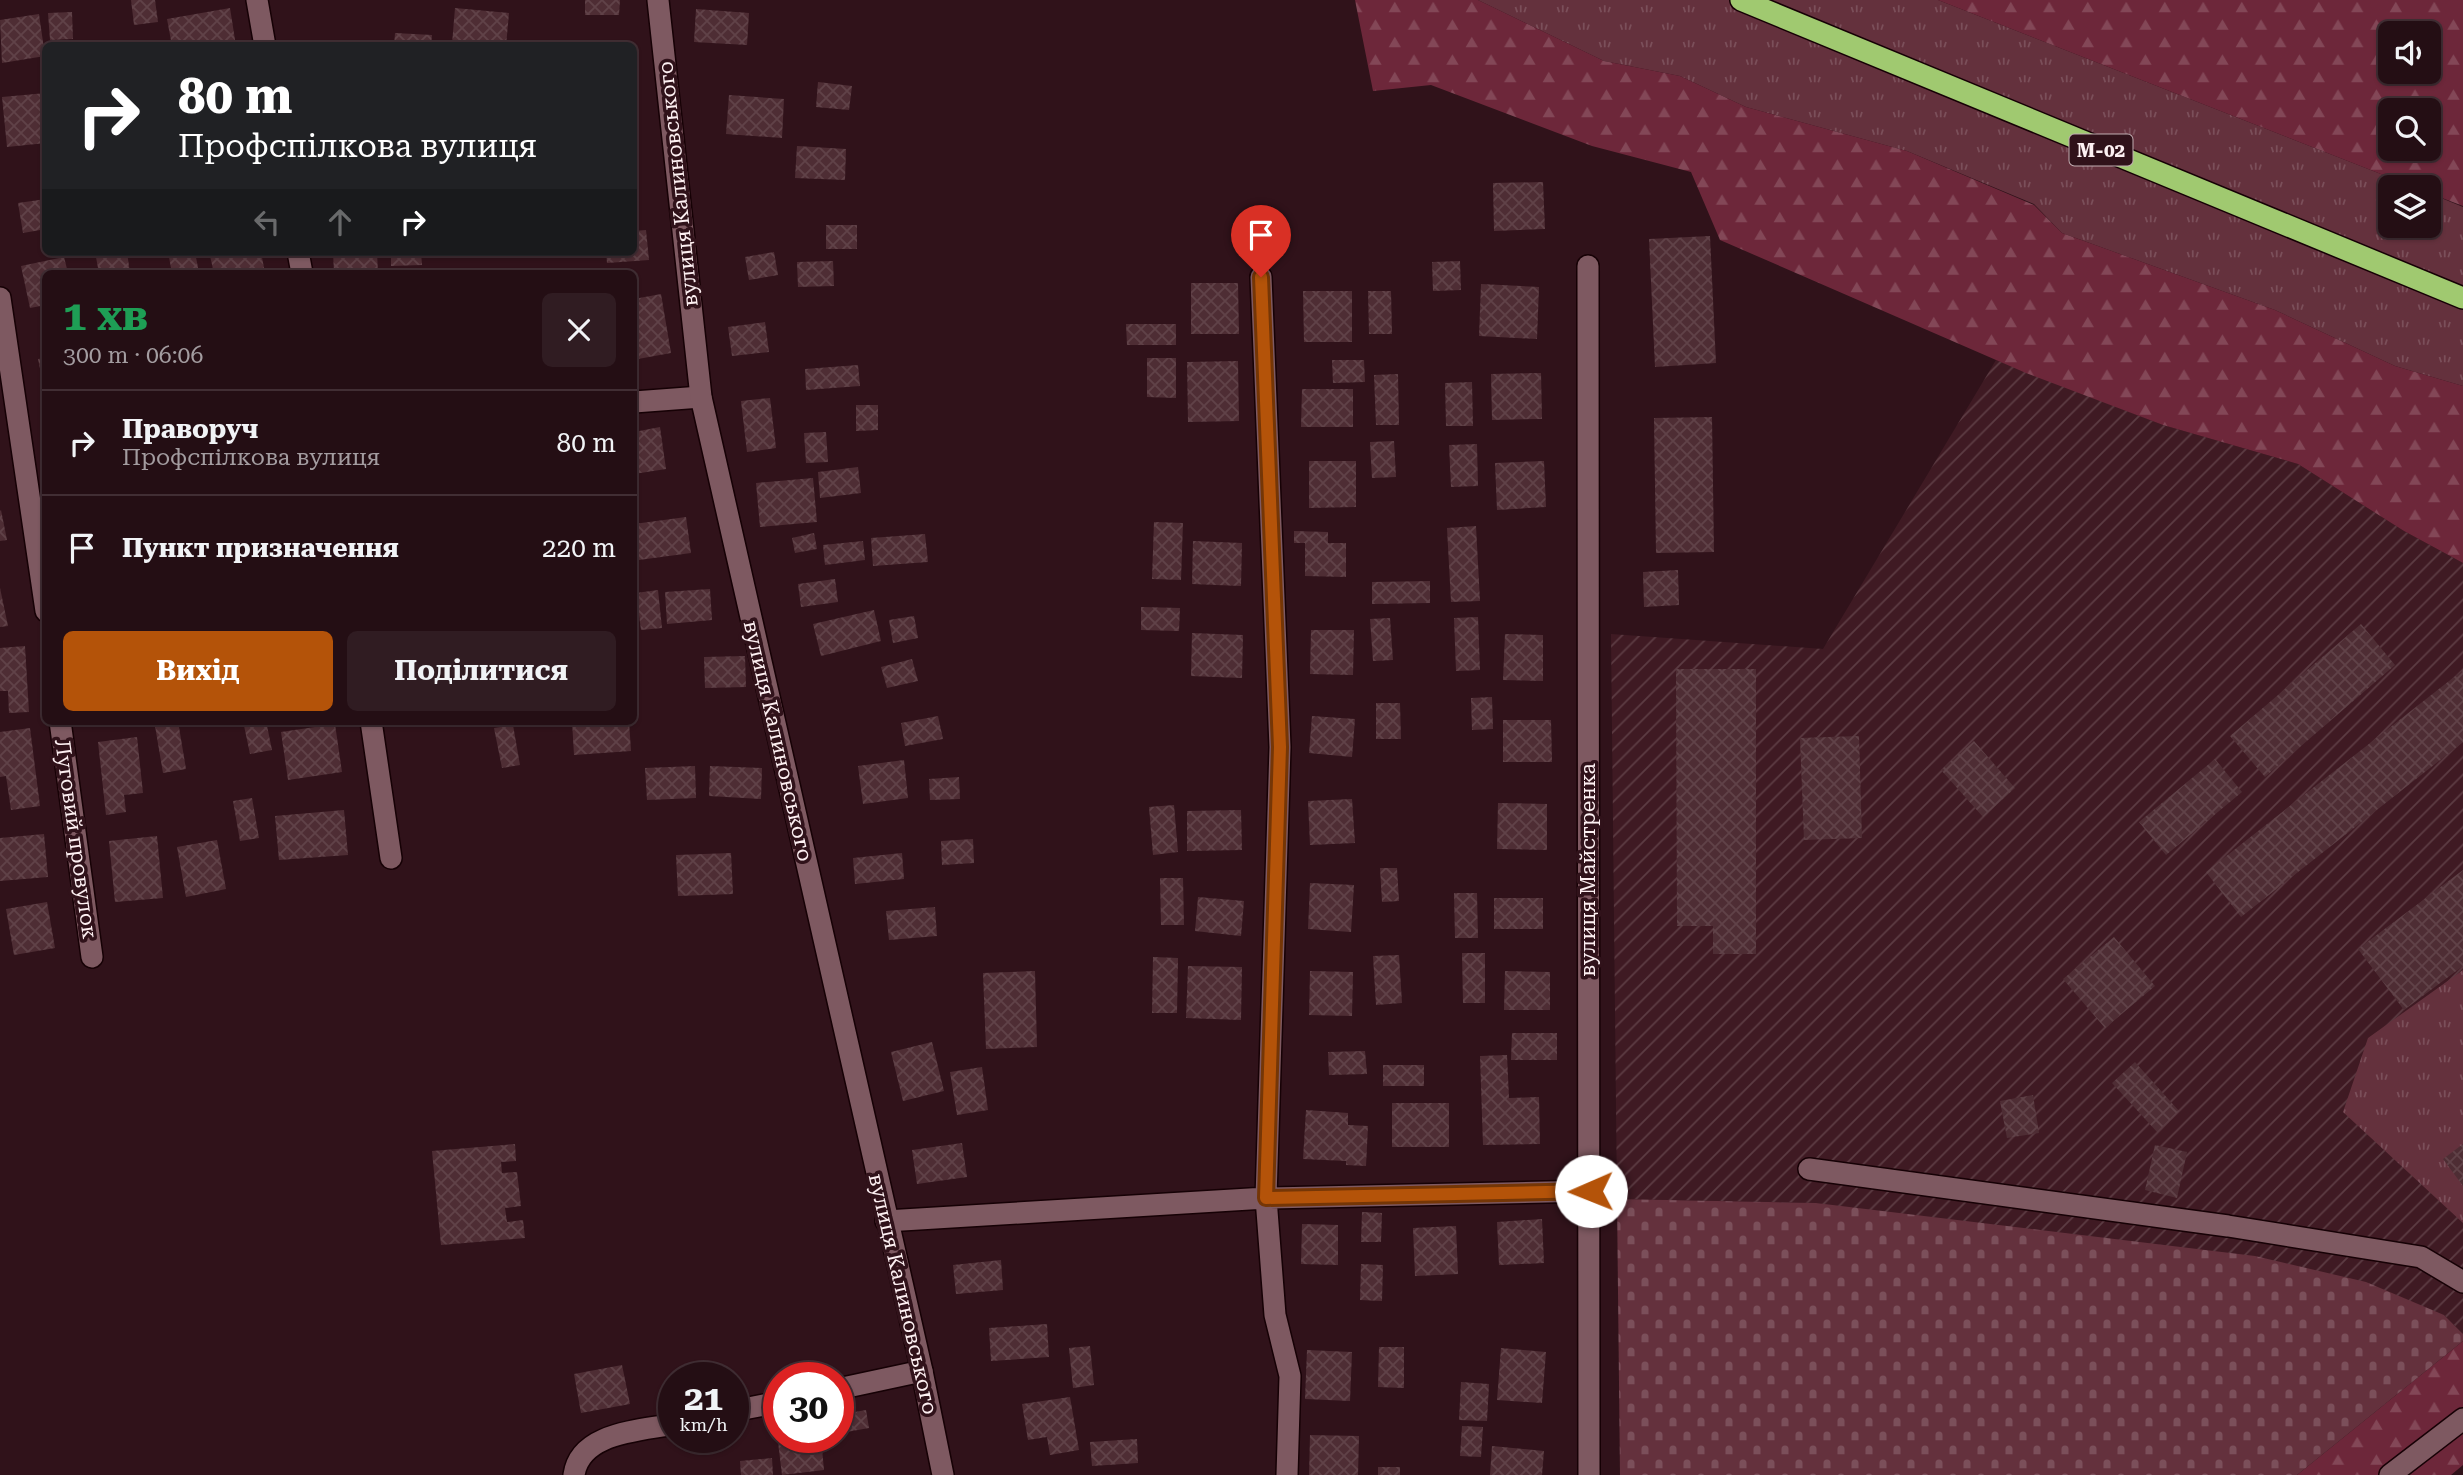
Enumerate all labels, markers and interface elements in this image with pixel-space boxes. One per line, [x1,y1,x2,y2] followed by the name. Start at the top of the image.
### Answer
[2378,21,2441,238] map controls
[2378,21,2441,84] button: sound
[653,60,703,308] street label: вулиця Калиновського
[178,68,293,125] text: 80 m
[63,70,154,161] icon: right
[2378,98,2441,161] button: search
[178,127,537,165] text: Профспілкова вулиця
[2070,134,2132,166] road number: М-02
[2378,175,2441,238] button: layers
[248,203,286,241] icon: left
[321,203,359,241] icon: ahead
[394,203,432,241] icon: right
[1231,205,1291,277] pin
[1242,216,1280,254] icon: arrive
[63,291,148,340] text: 1 хв
[542,293,616,367] button: close
[63,342,203,369] text: 300 m · 06:06
[122,414,258,444] text: Праворуч
[63,424,101,462] icon: right
[557,428,616,458] text: 80 m
[122,444,380,471] text: Профспілкова вулиця
[63,529,101,567] icon: arrive
[122,533,399,563] text: Пункт призначення
[542,533,616,563] text: 220 m
[739,618,817,864] street label: вулиця Калиновського
[63,631,333,711] button: Вихід
[347,631,616,711] button: Поділитися
[50,738,102,940] street label: Луговий провулок
[1576,763,1600,977] street label: вулиця Майстренка
[1554,1154,1628,1228] position arrow
[864,1171,942,1417] street label: вулиця Калиновського
[763,1362,854,1453] speed limit sign: 30
[684,1378,723,1419] text: 21
[679,1414,728,1435] text: km/h

